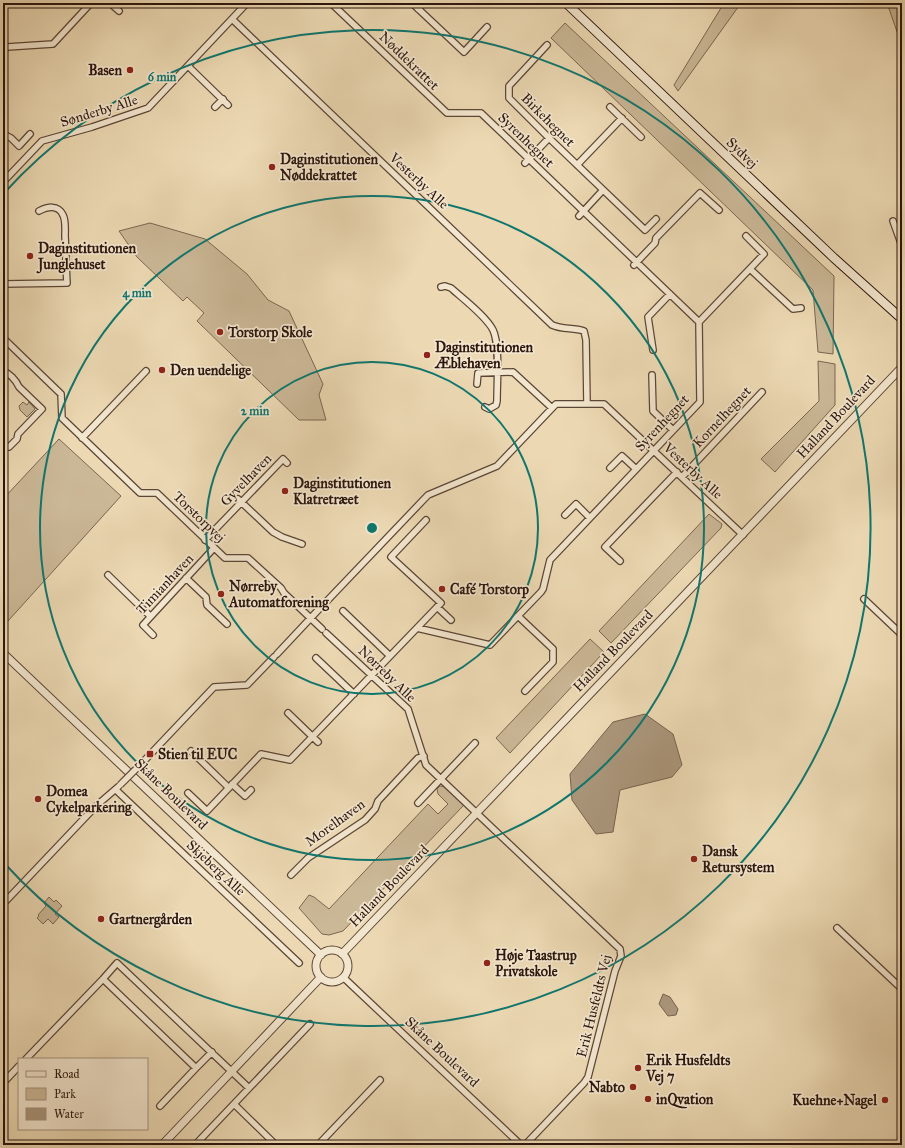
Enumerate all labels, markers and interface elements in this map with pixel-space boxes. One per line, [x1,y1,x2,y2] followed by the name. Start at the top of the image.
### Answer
[375,28,443,94] street label: Nøddekrattet
[88,62,122,79] place label: Basen
[125,65,135,75] marker: Basen
[148,70,177,84] text: 6 min
[518,90,578,150] street label: Birkehegnet
[58,91,140,131] street label: Sønderby Alle
[494,109,558,171] street label: Syrenhegnet
[723,134,761,172] street label: Sydvej
[385,149,452,213] street label: Vesterby Alle
[280,151,378,184] place label: Daginstitutionen Nøddekrattet
[267,162,277,172] marker: Daginstitutionen Nøddekrattet
[36,240,136,274] place label: Daginstitutionen Junglehuset
[25,251,35,261] marker: Daginstitutionen Junglehuset
[122,286,152,301] text: 4 min
[227,324,312,342] place label: Torstorp Skole
[215,327,225,337] marker: Torstorp Skole
[434,339,533,372] place label: Daginstitutionen Æblehaven
[422,350,432,360] marker: Daginstitutionen Æblehaven
[170,362,251,380] place label: Den uendelige
[157,365,167,375] marker: Den uendelige
[793,372,879,462] street label: Halland Boulevard
[689,383,755,451] street label: Kornelhegnet
[631,391,693,455] street label: Syrenhegnet
[241,404,270,418] text: 2 min
[659,439,726,503] street label: Vesterby Alle
[217,450,275,510] street label: Gyvelhaven
[293,475,391,508] place label: Daginstitutionen Klatretræet
[280,486,290,496] marker: Daginstitutionen Klatretræet
[169,488,229,546] street label: Torstorpvej
[365,521,379,535] centre of rings
[133,550,197,618] street label: Timianhaven
[228,578,329,612] place label: Nørreby Automatforening
[450,581,529,599] place label: Café Torstorp
[437,584,447,594] marker: Café Torstorp
[216,589,226,599] marker: Nørreby Automatforening
[570,606,656,696] street label: Halland Boulevard
[354,642,420,706] street label: Nørreby Alle
[158,746,237,763] place label: Stien til EUC
[145,749,155,759] marker: Stien til EUC
[131,755,211,833] street label: Skåne Boulevard
[46,783,132,817] place label: Domea Cykelparkering
[33,794,43,804] marker: Domea Cykelparkering
[302,795,369,850] street label: Morelhaven
[183,837,249,900] street label: Skjeberg Alle
[346,841,432,931] street label: Halland Boulevard
[702,843,775,877] place label: Dansk Retursystem
[689,854,699,864] marker: Dansk Retursystem
[109,911,192,929] place label: Gartnergården
[96,914,106,924] marker: Gartnergården
[495,947,577,980] place label: Høje Taastrup Privatskole
[573,953,615,1059] street label: Erik Husfeldts Vej
[482,958,492,968] marker: Høje Taastrup Privatskole
[401,1013,483,1091] street label: Skåne Boulevard
[645,1052,730,1086] place label: Erik Husfeldts Vej 7
[18,1058,148,1130] legend
[633,1063,643,1073] marker: Erik Husfeldts Vej 7
[54,1067,80,1081] text: Road
[589,1079,625,1096] place label: Nabto
[628,1082,638,1092] marker: Nabto
[54,1087,76,1101] text: Park
[656,1091,714,1109] place label: inQvation
[792,1092,878,1110] place label: Kuehne+Nagel
[643,1094,653,1104] marker: inQvation
[880,1095,890,1105] marker: Kuehne+Nagel
[54,1107,84,1121] text: Water

